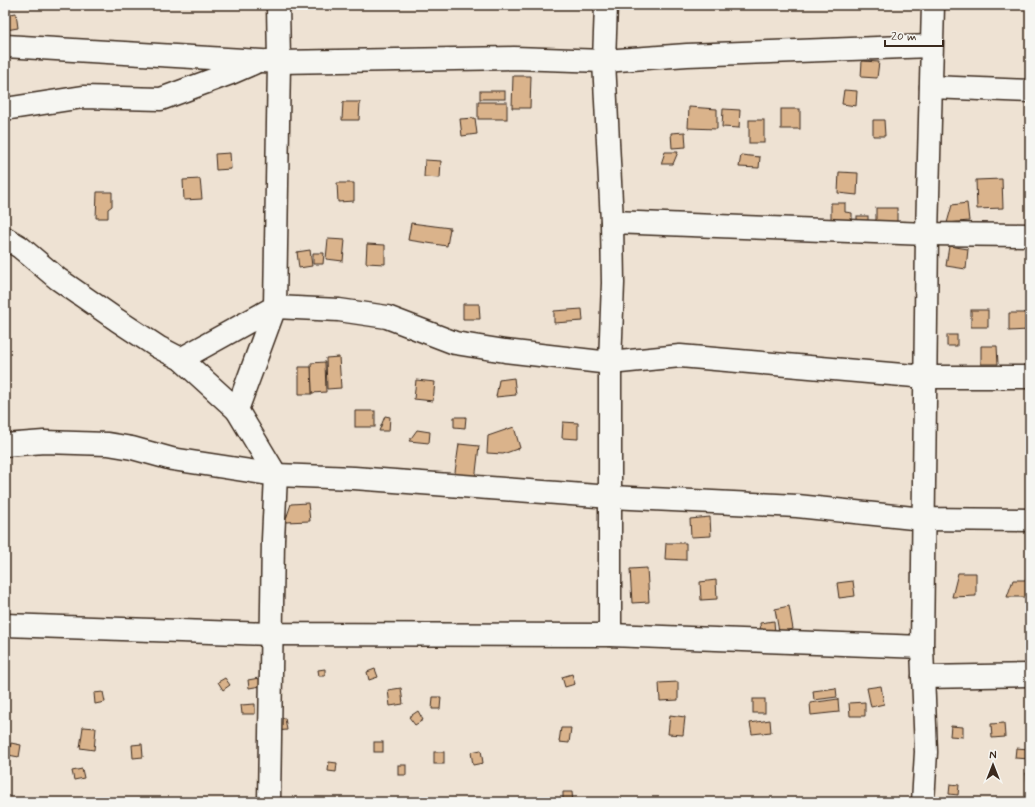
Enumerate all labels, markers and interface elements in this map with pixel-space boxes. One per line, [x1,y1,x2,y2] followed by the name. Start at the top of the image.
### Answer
[885,22,943,48] scale bar
[891,29,917,45] text: 20 m
[973,745,1013,785] north arrow
[989,749,997,763] text: N

